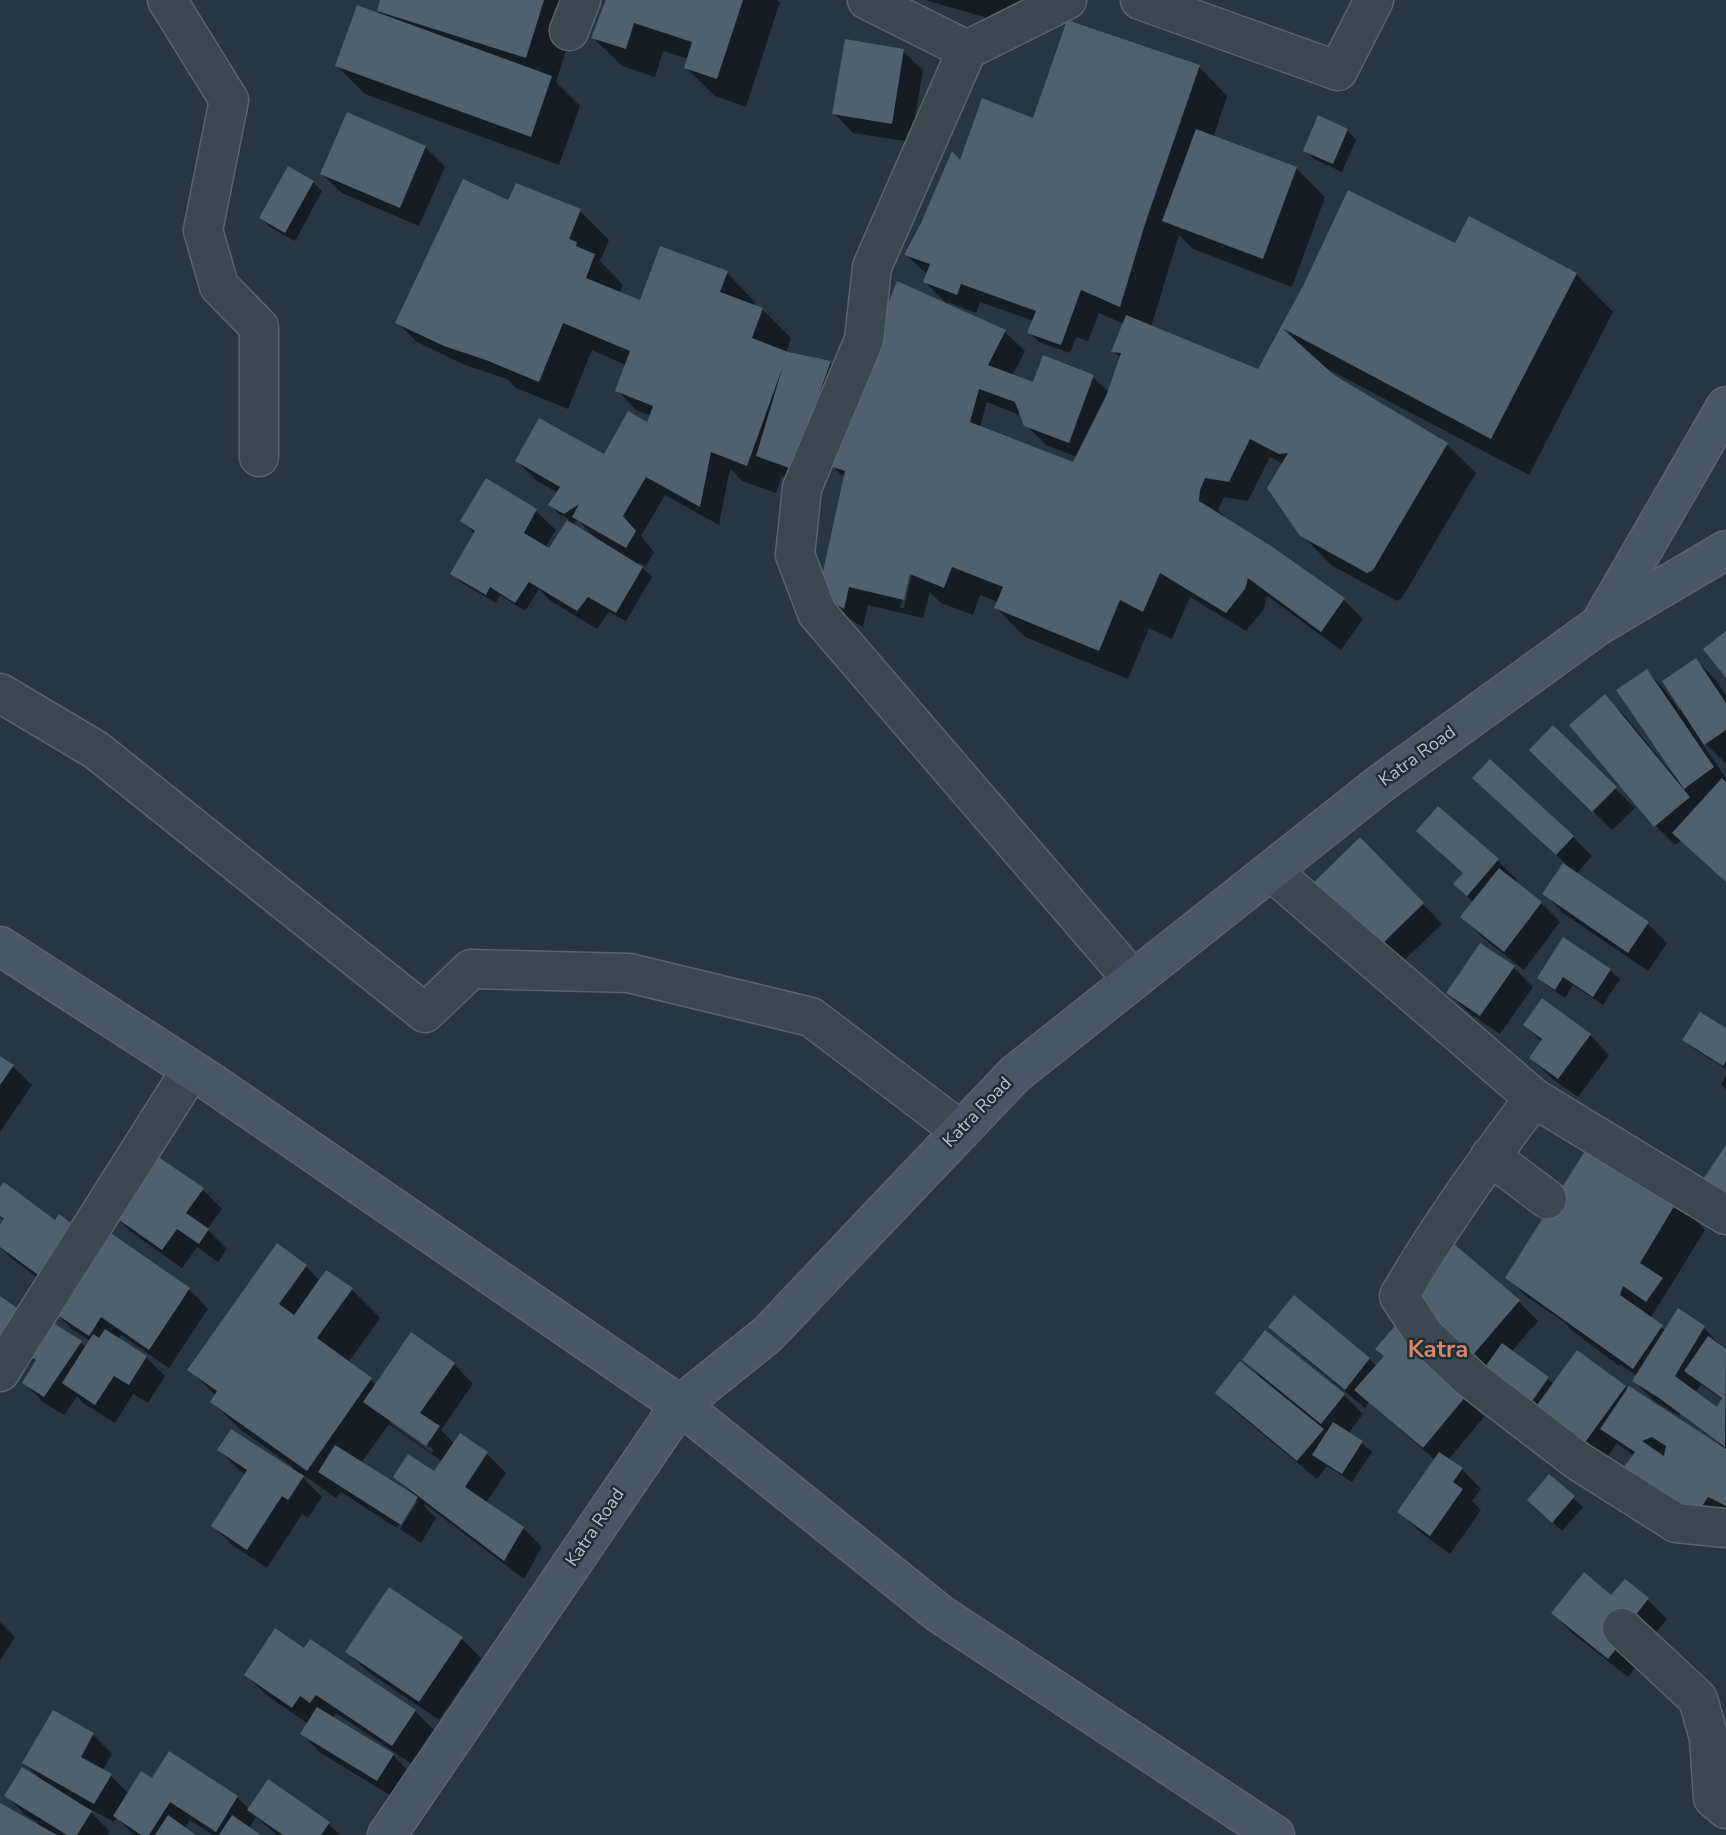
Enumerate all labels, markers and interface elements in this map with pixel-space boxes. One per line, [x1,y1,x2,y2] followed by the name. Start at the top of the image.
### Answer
[1375,722,1461,792] street label: Katra Road
[939,1073,1017,1153] street label: Katra Road
[1408,1337,1468,1365] district label: Katra
[562,1485,630,1571] street label: Katra Road

